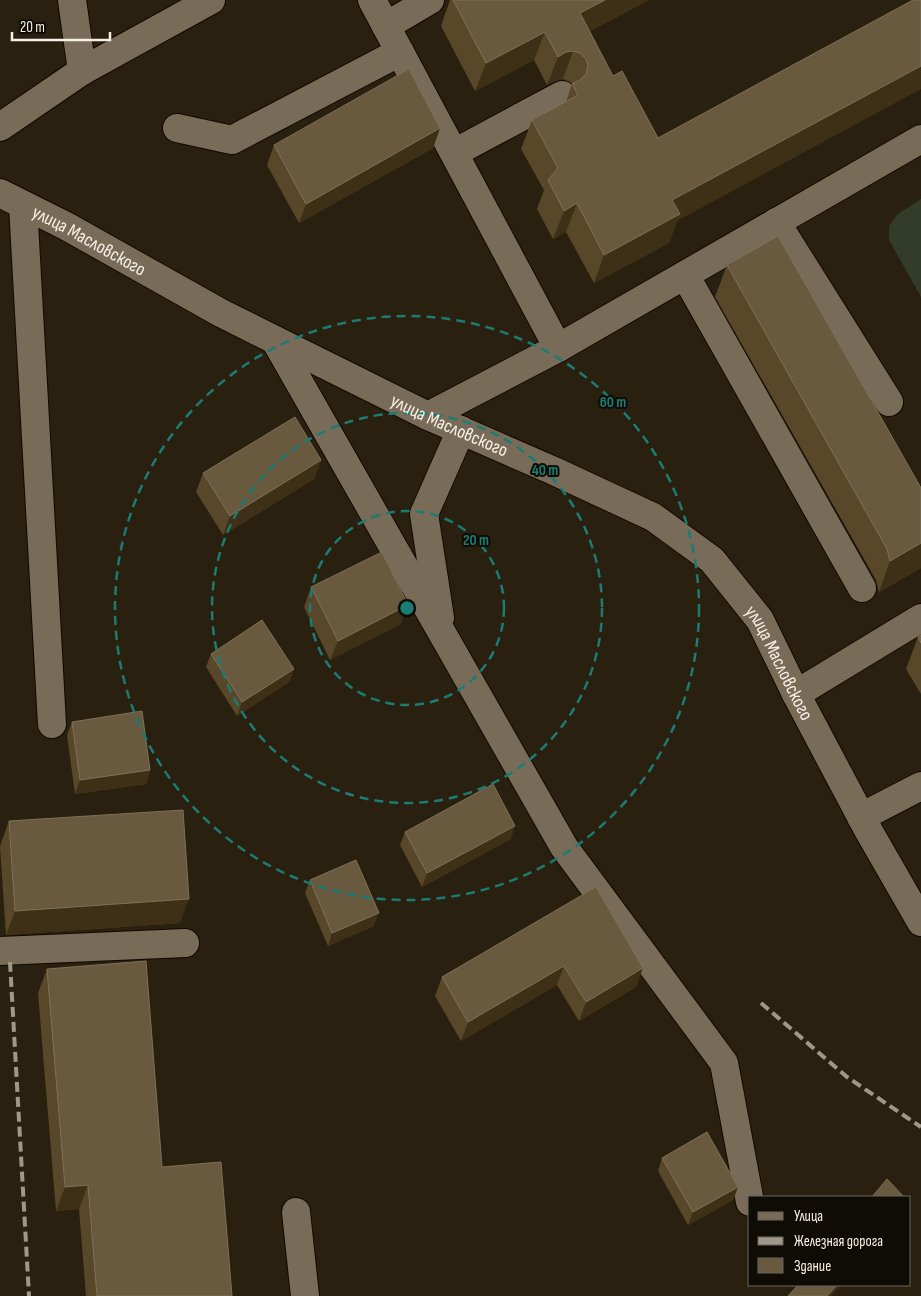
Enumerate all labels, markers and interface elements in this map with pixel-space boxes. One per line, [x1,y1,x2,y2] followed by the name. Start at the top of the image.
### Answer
[12,10,110,42] scale bar
[20,18,45,37] text: 20 m
[28,201,150,282] street label: улица Масловского
[386,389,511,462] street label: улица Масловского
[600,393,626,412] text: 60 m
[532,461,558,480] text: 40 m
[463,531,489,550] text: 20 m
[398,599,416,617] centre of rings
[740,601,818,724] street label: улица Масловского
[748,1196,911,1286] legend
[794,1207,823,1226] text: Улица
[794,1232,883,1251] text: Железная дорога
[794,1257,831,1276] text: Здание

